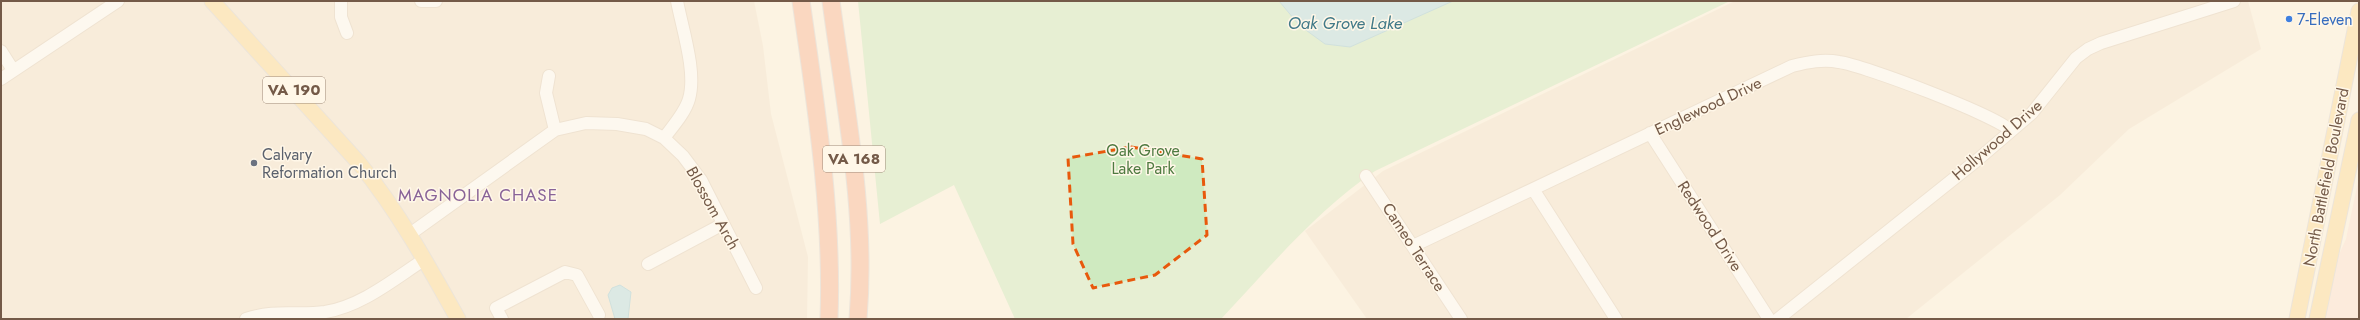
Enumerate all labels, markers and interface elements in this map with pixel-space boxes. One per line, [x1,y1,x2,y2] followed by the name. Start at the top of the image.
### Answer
[2297,8,2353,31] place label: 7-Eleven
[1288,11,1403,35] water label: Oak Grove Lake
[2284,14,2294,24] marker: 7-Eleven
[1651,71,1765,141] street label: Englewood Drive
[263,77,325,103] road number: VA 190
[2297,86,2355,268] street label: North Battlefield Boulevard
[1947,94,2047,186] street label: Hollywood Drive
[1106,139,1180,180] park label: Oak Grove Lake Park
[262,143,397,184] place label: Calvary Reformation Church
[823,146,885,172] road number: VA 168
[249,158,259,168] marker: Calvary Reformation Church
[681,162,745,254] street label: Blossom Arch
[1672,176,1748,276] street label: Redwood Drive
[398,183,558,207] district label: MAGNOLIA CHASE
[1377,198,1451,296] street label: Cameo Terrace

